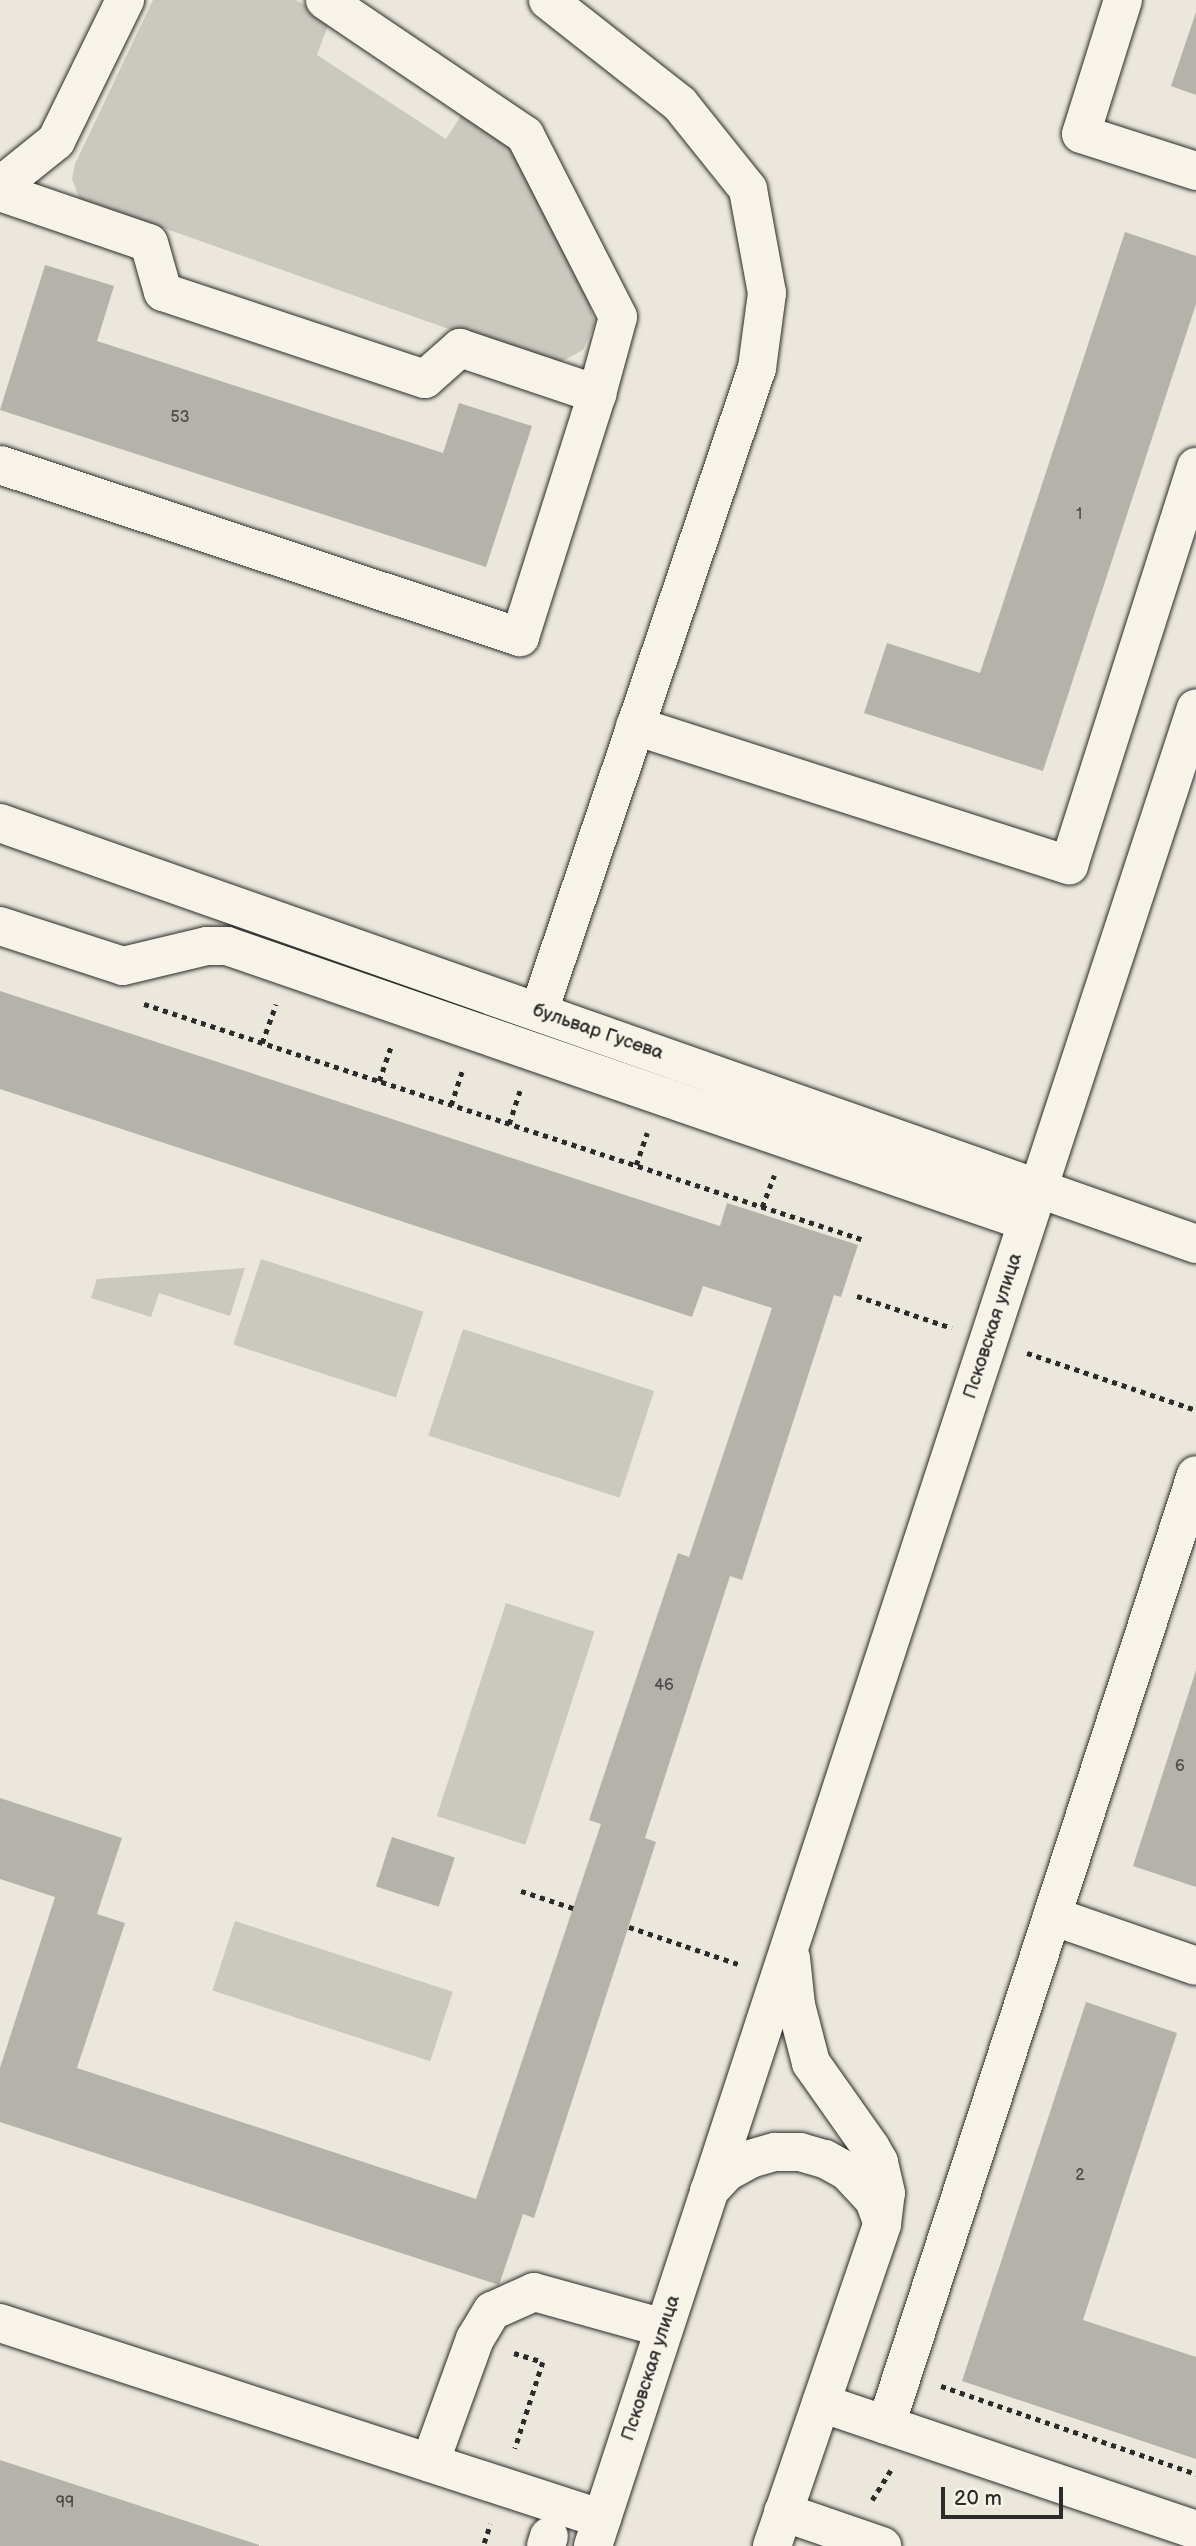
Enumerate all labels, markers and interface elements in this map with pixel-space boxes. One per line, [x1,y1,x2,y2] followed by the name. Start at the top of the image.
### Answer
[170,408,190,428] house number: 53
[1076,505,1082,525] house number: 1
[530,999,666,1065] street label: бульвар Гусева
[959,1250,1027,1402] street label: Псковская улица
[654,1676,674,1696] house number: 46
[1175,1757,1185,1777] house number: 6
[1075,2166,1085,2186] house number: 2
[617,2292,685,2444] street label: Псковская улица
[944,2472,1066,2516] scale bar
[954,2486,1002,2511] text: 20 m
[56,2493,74,2513] house number: 99

